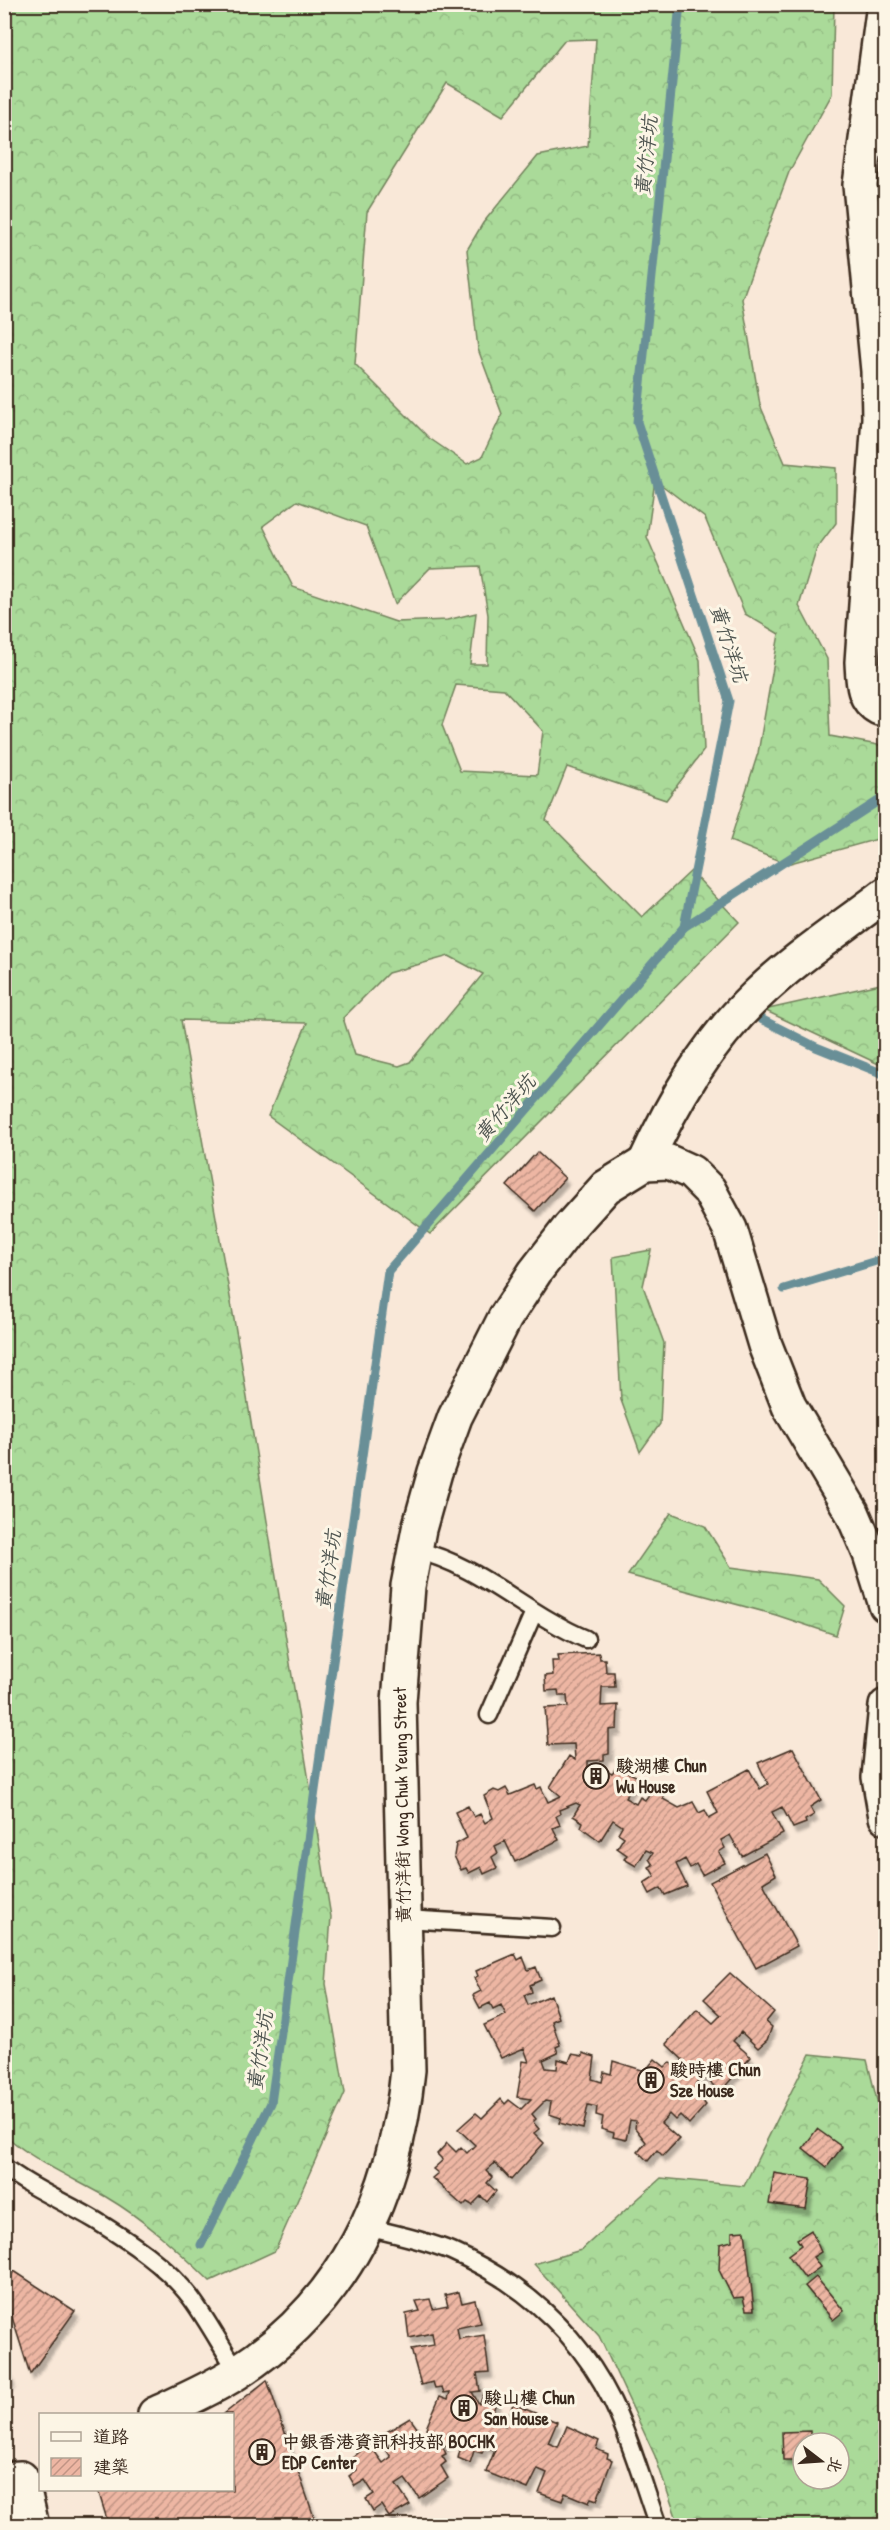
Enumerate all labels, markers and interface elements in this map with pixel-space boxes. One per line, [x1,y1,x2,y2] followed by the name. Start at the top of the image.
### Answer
[628,113,663,197] water label: 黃竹洋坑
[704,601,755,687] water label: 黃竹洋坑
[468,1067,542,1147] water label: 黃竹洋坑
[309,1526,347,1611] water label: 黃竹洋坑
[387,1686,416,1923] street label: 黃竹洋街 Wong Chuk Yeung Street
[616,1753,707,1799] place label: 駿湖樓 Chun Wu House
[581,1761,611,1791] building icon: 駿湖樓 Chun Wu House
[241,2007,279,2092] water label: 黃竹洋坑
[670,2057,761,2103] place label: 駿時樓 Chun Sze House
[636,2065,666,2095] building icon: 駿時樓 Chun Sze House
[484,2385,575,2431] place label: 駿山樓 Chun San House
[449,2393,479,2423] building icon: 駿山樓 Chun San House
[39,2413,234,2491] legend
[93,2424,129,2449] text: 道路
[282,2429,496,2475] place label: 中銀香港資訊科技部 BOCHK EDP Center
[791,2431,851,2491] north arrow
[247,2437,277,2467] building icon: 中銀香港資訊科技部 BOCHK EDP Center
[93,2454,129,2479] text: 建築
[822,2455,848,2476] text: 北

